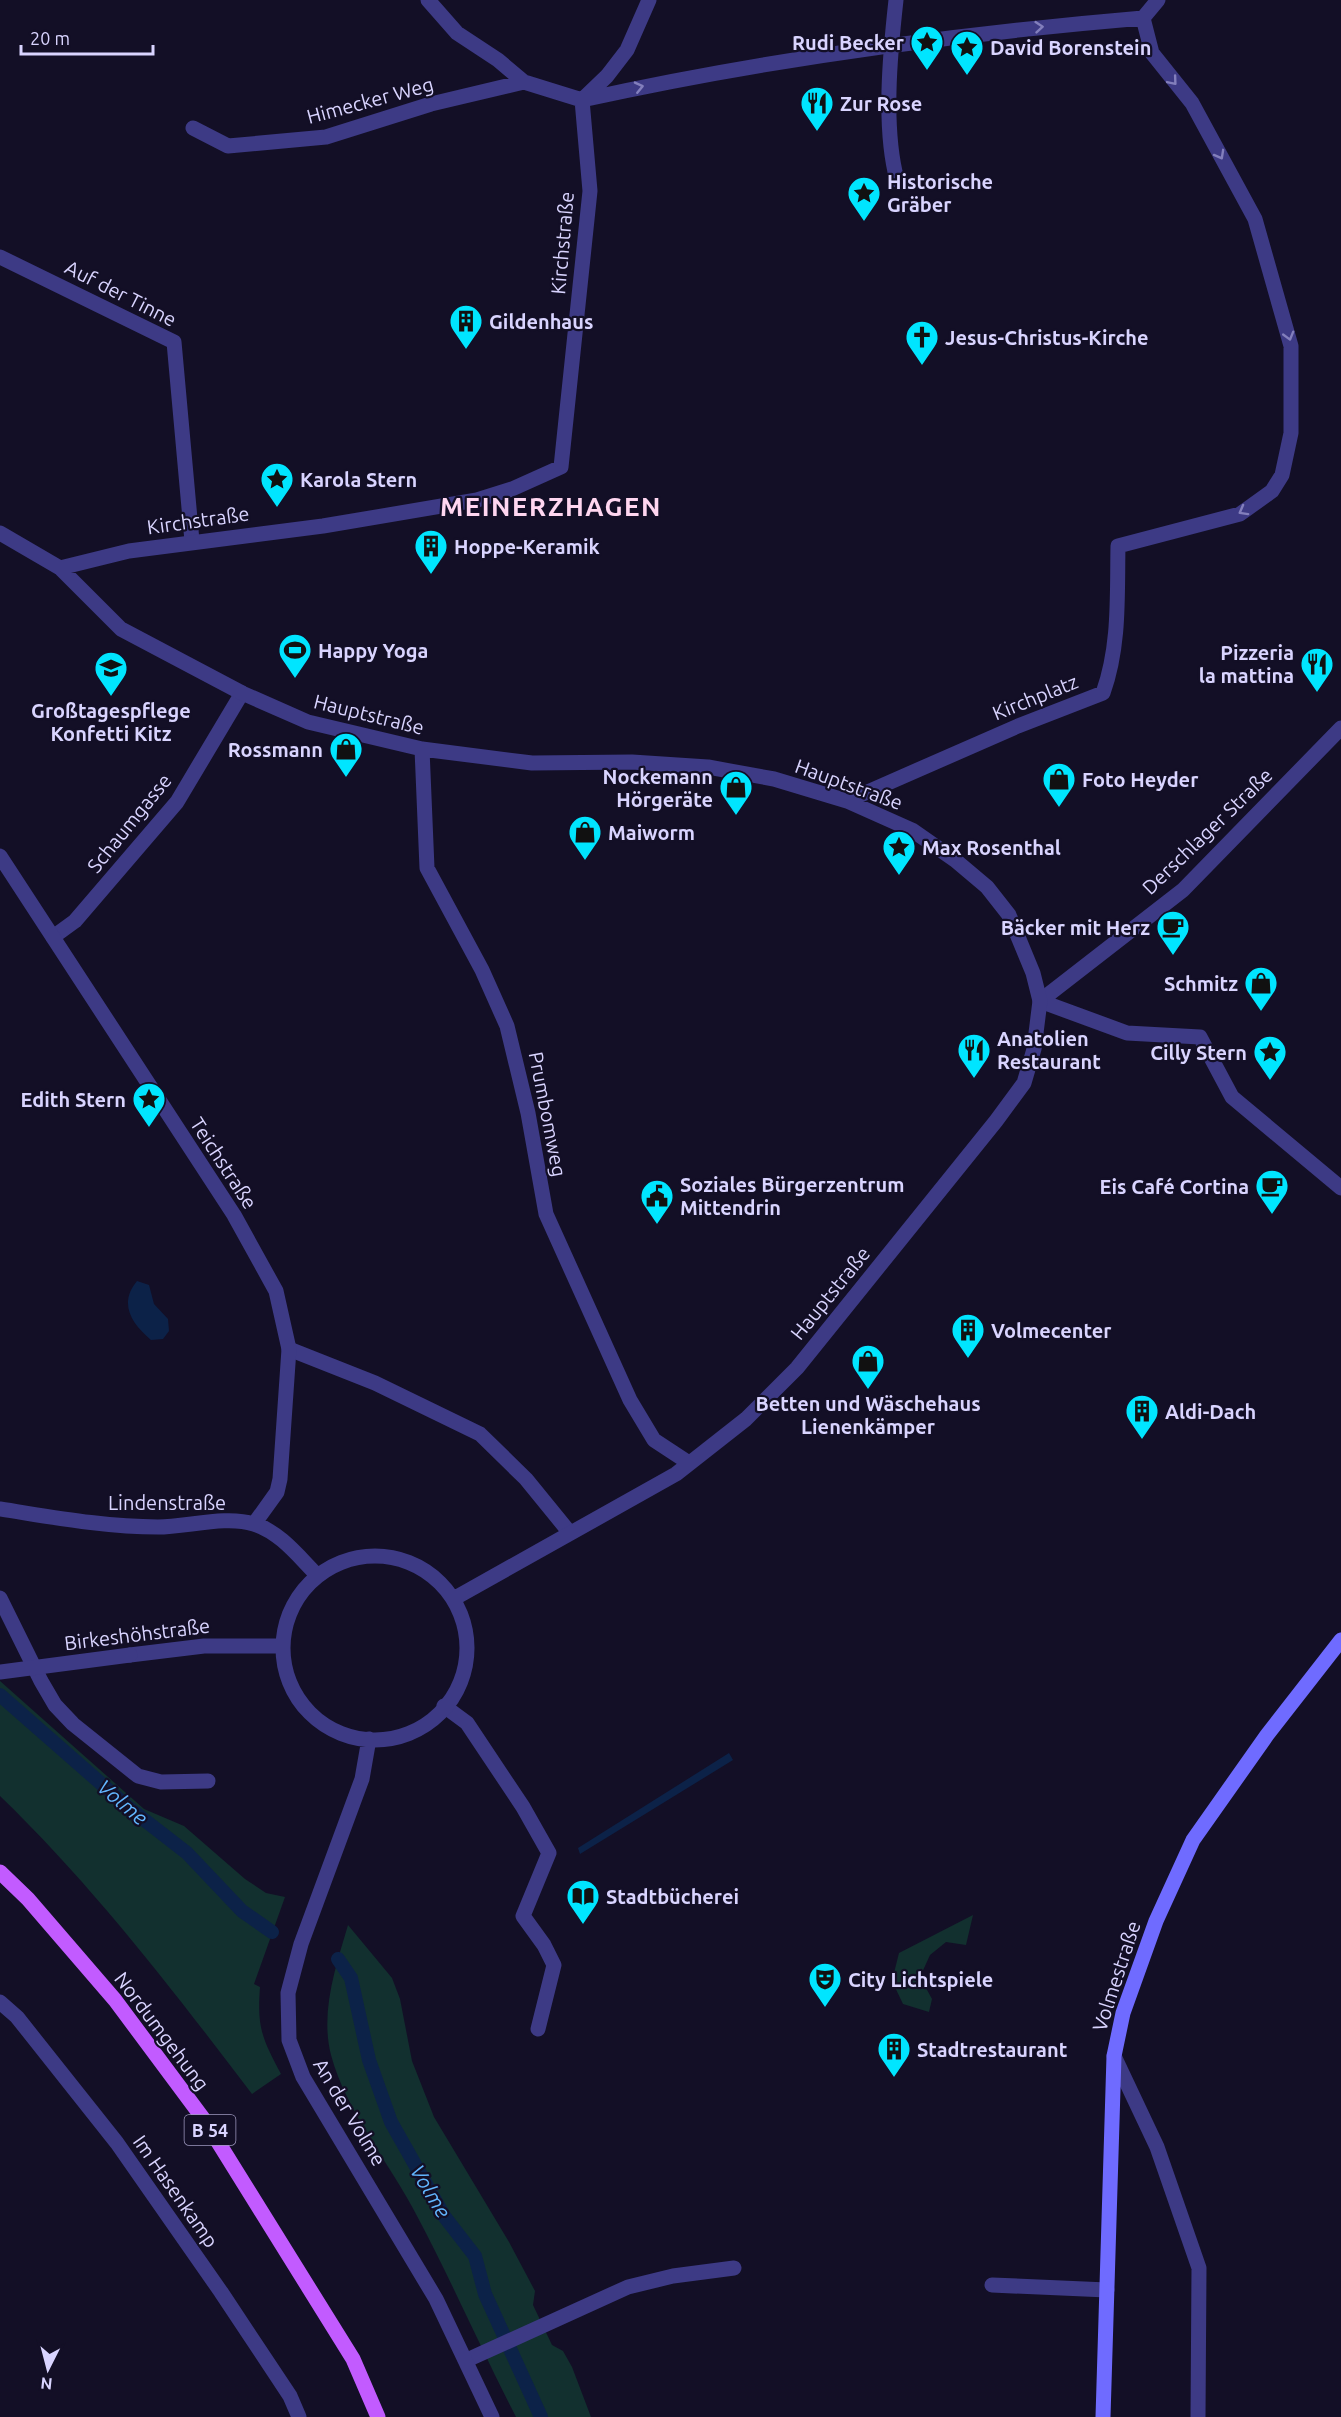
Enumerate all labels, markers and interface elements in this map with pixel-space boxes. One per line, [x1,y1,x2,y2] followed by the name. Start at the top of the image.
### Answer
[21,18,153,56] scale bar
[1034,21,1043,34] one-way arrow
[909,24,945,71] place icon: Rudi Becker
[30,28,70,48] text: 20 m
[949,29,985,76] place icon: David Borenstein
[792,31,905,54] place label: Rudi Becker
[990,36,1151,59] place label: David Borenstein
[304,72,436,128] street label: Himecker Weg
[1166,74,1177,85] one-way arrow
[633,82,643,95] one-way arrow
[799,85,835,132] restaurant icon: Zur Rose
[840,92,922,115] place label: Zur Rose
[1213,148,1224,159] one-way arrow
[887,170,993,216] place label: Historische Gräber
[846,175,882,222] place icon: Historische Gräber
[546,191,578,295] street label: Kirchstraße
[62,255,180,331] street label: Auf der Tinne
[448,303,484,350] building icon: Gildenhaus
[489,310,593,333] place label: Gildenhaus
[904,319,940,366] church icon: Jesus-Christus-Kirche
[945,326,1149,349] place label: Jesus-Christus-Kirche
[1281,331,1294,341] one-way arrow
[259,461,295,508] place icon: Karola Stern
[300,468,417,491] place label: Karola Stern
[440,492,662,521] district label: MEINERZHAGEN
[145,501,251,539] street label: Kirchstraße
[1239,504,1249,515] one-way arrow
[413,528,449,575] building icon: Hoppe-Keramik
[454,535,600,558] place label: Hoppe-Keramik
[277,632,313,679] sports icon: Happy Yoga
[318,639,428,662] place label: Happy Yoga
[1199,641,1294,687] place label: Pizzeria la mattina
[1299,646,1335,693] restaurant icon: Pizzeria la mattina
[93,650,129,697] school or university icon: Großtagespflege Konfetti Kitz
[989,669,1081,725] street label: Kirchplatz
[312,689,426,739] street label: Hauptstraße
[31,699,191,745] place label: Großtagespflege Konfetti Kitz
[328,731,364,778] shop icon: Rossmann
[228,738,323,761] place label: Rossmann
[792,754,906,814] street label: Hauptstraße
[1041,761,1077,808] shop icon: Foto Heyder
[1137,763,1277,899] street label: Derschlager Straße
[603,765,713,811] place label: Nockemann Hörgeräte
[1082,768,1199,791] place label: Foto Heyder
[82,769,176,877] street label: Schaumgasse
[718,769,754,816] shop icon: Nockemann Hörgeräte
[567,814,603,861] shop icon: Maiworm
[608,821,695,844] place label: Maiworm
[881,829,917,876] place icon: Max Rosenthal
[922,836,1061,859] place label: Max Rosenthal
[1155,909,1191,956] cafe icon: Bäcker mit Herz
[1001,916,1150,939] place label: Bäcker mit Herz
[1243,965,1279,1012] shop icon: Schmitz
[1164,972,1238,995] place label: Schmitz
[997,1027,1101,1073] place label: Anatolien Restaurant
[956,1032,992,1079] restaurant icon: Anatolien Restaurant
[1252,1034,1288,1081] place icon: Cilly Stern
[1150,1041,1247,1064] place label: Cilly Stern
[525,1050,571,1178] street label: Prumbomweg
[131,1081,167,1128] place icon: Edith Stern
[21,1088,126,1111] place label: Edith Stern
[186,1113,262,1213] street label: Teichstraße
[1254,1168,1290,1215] cafe icon: Eis Café Cortina
[680,1173,904,1219] place label: Soziales Bürgerzentrum Mittendrin
[1100,1175,1249,1198] place label: Eis Café Cortina
[639,1178,675,1225] public building icon: Soziales Bürgerzentrum Mittendrin
[786,1242,874,1344] street label: Hauptstraße
[950,1312,986,1359] building icon: Volmecenter
[991,1319,1112,1342] place label: Volmecenter
[850,1343,886,1390] shop icon: Betten und Wäschehaus Lienenkämper
[755,1392,981,1438] place label: Betten und Wäschehaus Lienenkämper
[1124,1393,1160,1440] building icon: Aldi-Dach
[1165,1400,1256,1423] place label: Aldi-Dach
[108,1491,226,1514] street label: Lindenstraße
[63,1614,211,1654] street label: Birkeshöhstraße
[93,1774,153,1830] water label: Volme
[565,1878,601,1925] library icon: Stadtbücherei
[606,1885,739,1908] place label: Stadtbücherei
[1087,1918,1145,2034] street label: Volmestraße
[807,1961,843,2008] theatre icon: City Lichtspiele
[110,1967,214,2095] street label: Nordumgehung
[848,1968,993,1991] place label: City Lichtspiele
[876,2031,912,2078] building icon: Stadtrestaurant
[917,2038,1068,2061] place label: Stadtrestaurant
[309,2054,391,2170] street label: An der Volme
[184,2115,236,2145] road number: B 54
[129,2130,223,2252] street label: Im Hasenkamp
[406,2160,456,2222] water label: Volme
[18,2339,78,2399] north arrow
[40,2374,53,2393] text: N

